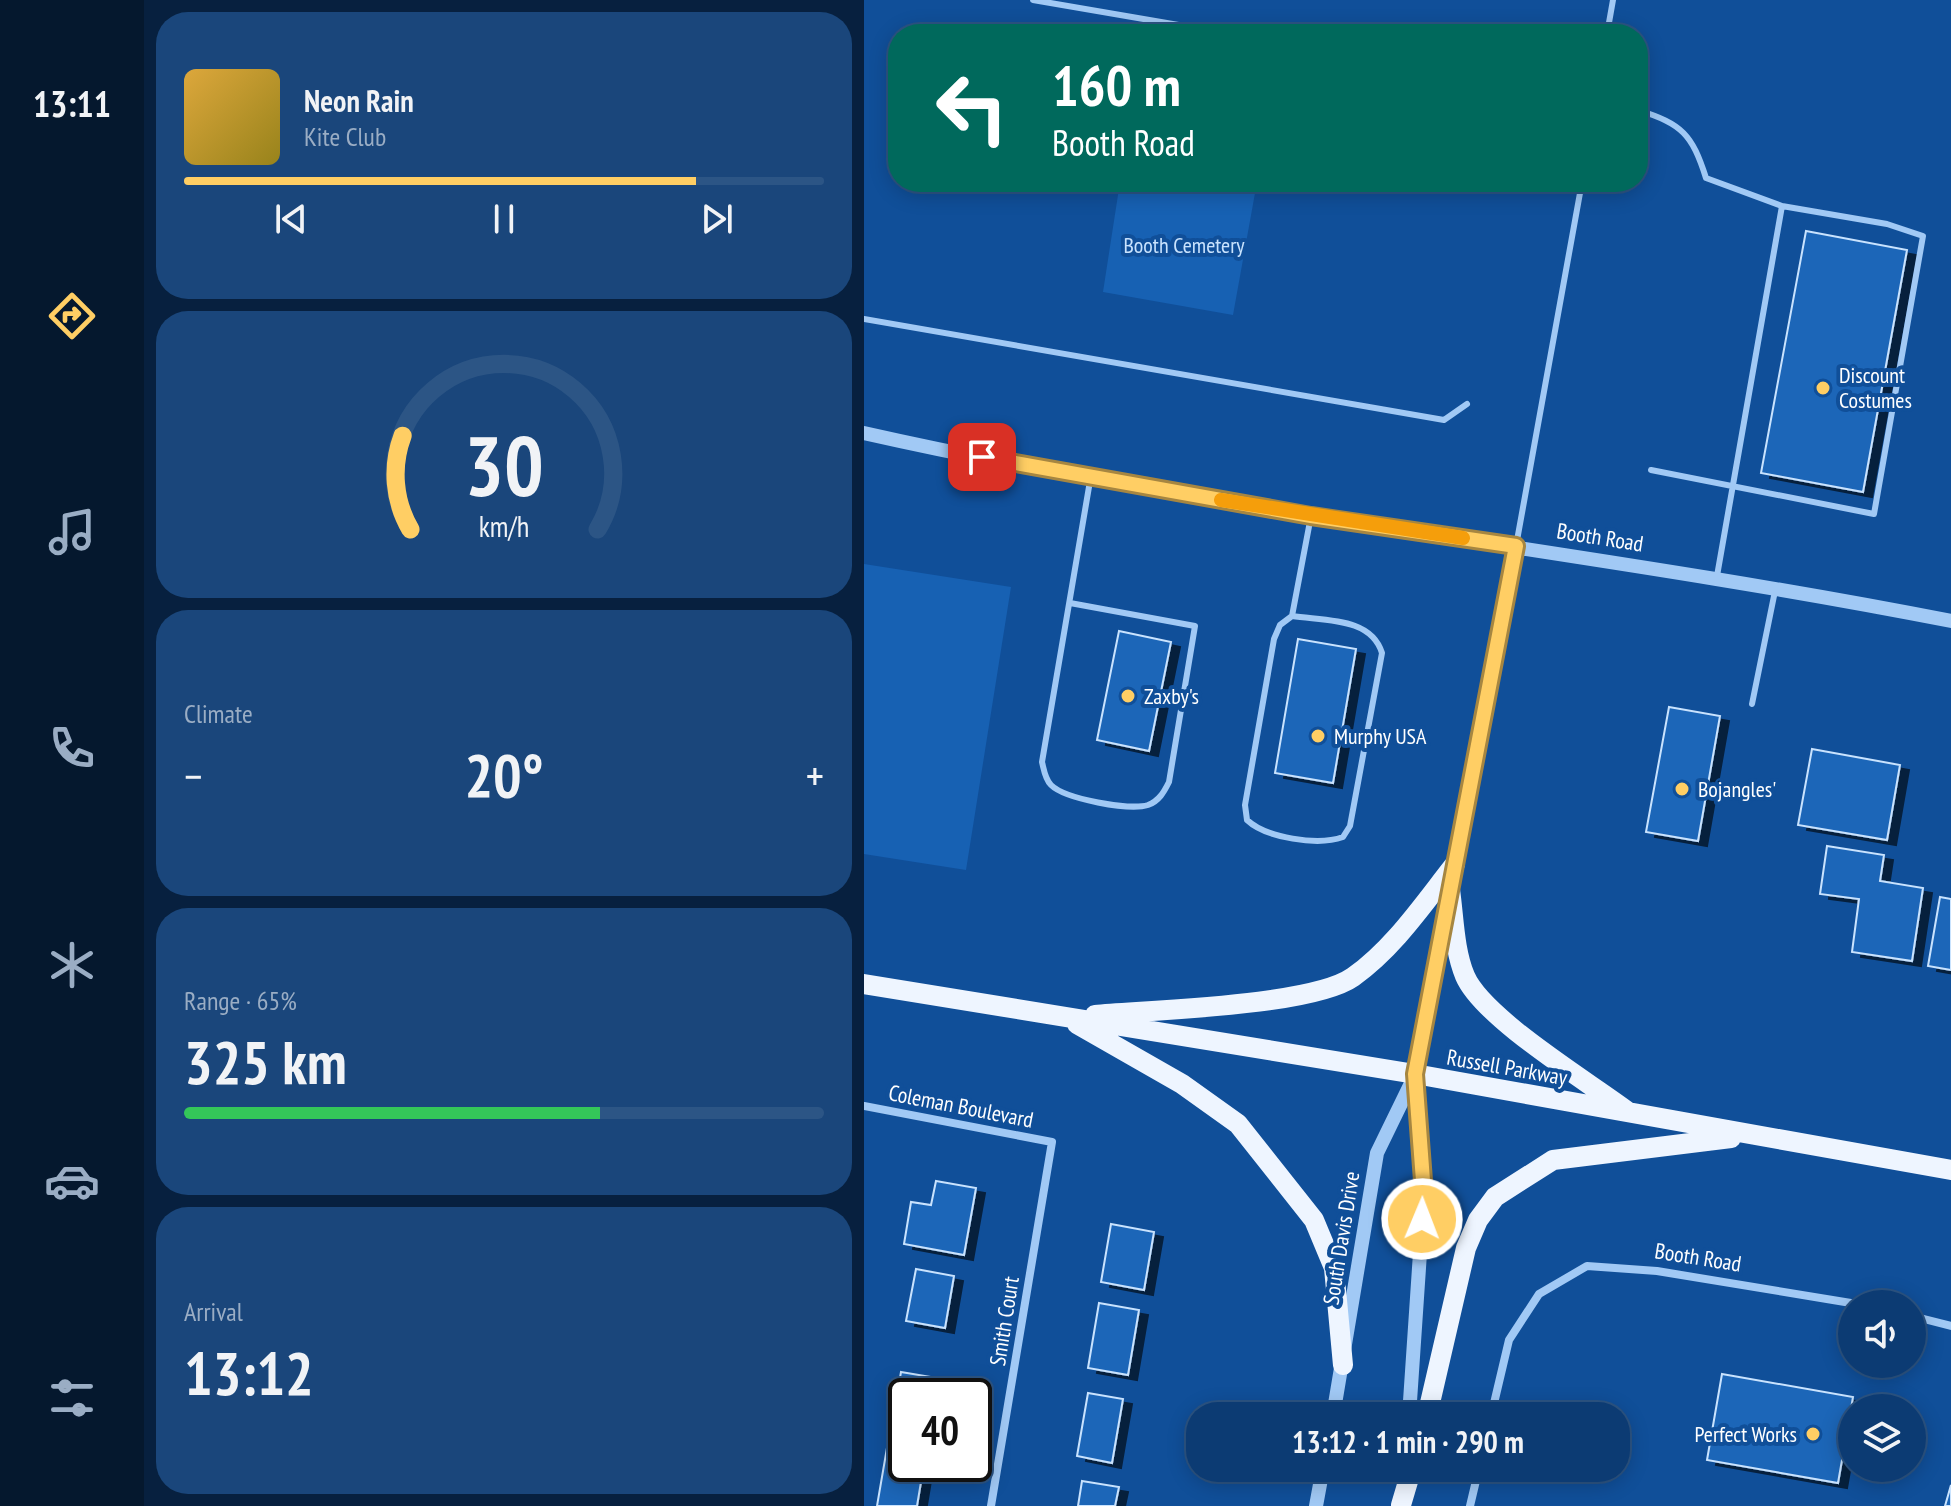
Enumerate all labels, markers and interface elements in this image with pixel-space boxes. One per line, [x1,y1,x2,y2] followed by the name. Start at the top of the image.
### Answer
[1052,49,1181,121] text: 160 m
[920,56,1024,160] icon: left
[33,80,111,127] text: 13:11
[304,81,414,120] text: Neon Rain
[1052,119,1195,166] text: Booth Road
[304,120,386,153] text: Kite Club
[269,197,313,241] icon: previous
[482,197,526,241] icon: pause
[695,197,739,241] icon: next
[1124,231,1245,259] park label: Booth Cemetery
[44,288,100,344] icon: directions
[1839,361,1912,414] place label: Discount Costumes
[1814,379,1832,397] marker: Discount Costumes
[464,411,544,519] text: 30
[948,423,1016,491] pin
[960,435,1004,479] icon: arrive
[44,504,100,560] icon: music
[479,508,529,545] text: km/h
[1555,516,1645,558] street label: Booth Road
[1144,682,1199,710] place label: Zaxby's
[1119,687,1137,705] marker: Zaxby's
[184,697,253,730] text: Climate
[44,720,100,776] icon: phone
[1334,722,1427,750] place label: Murphy USA
[1309,727,1327,745] marker: Murphy USA
[464,736,544,814] text: 20°
[184,747,202,804] text: −
[806,747,824,804] text: +
[1698,775,1776,803] place label: Bojangles'
[1673,780,1691,798] marker: Bojangles'
[44,937,100,993] icon: climate
[184,984,297,1017] text: Range · 65%
[184,1023,347,1101] text: 325 km
[1445,1043,1570,1091] street label: Russell Parkway
[886,1078,1036,1134] street label: Coleman Boulevard
[44,1153,100,1209] icon: car
[1317,1169,1365,1307] street label: South Davis Drive
[1380,1177,1464,1261] position arrow
[1653,1236,1743,1278] street label: Booth Road
[983,1274,1025,1368] street label: Smith Court
[1838,1290,1926,1482] map controls
[1838,1290,1926,1378] button: sound
[184,1295,243,1328] text: Arrival
[184,1334,314,1412] text: 13:12
[44,1370,100,1426] icon: filters
[888,1378,992,1482] speed limit sign: 40
[1838,1394,1926,1482] button: layers
[1695,1420,1797,1448] place label: Perfect Works
[1292,1422,1524,1461] text: 13:12 · 1 min · 290 m
[1804,1425,1822,1443] marker: Perfect Works

